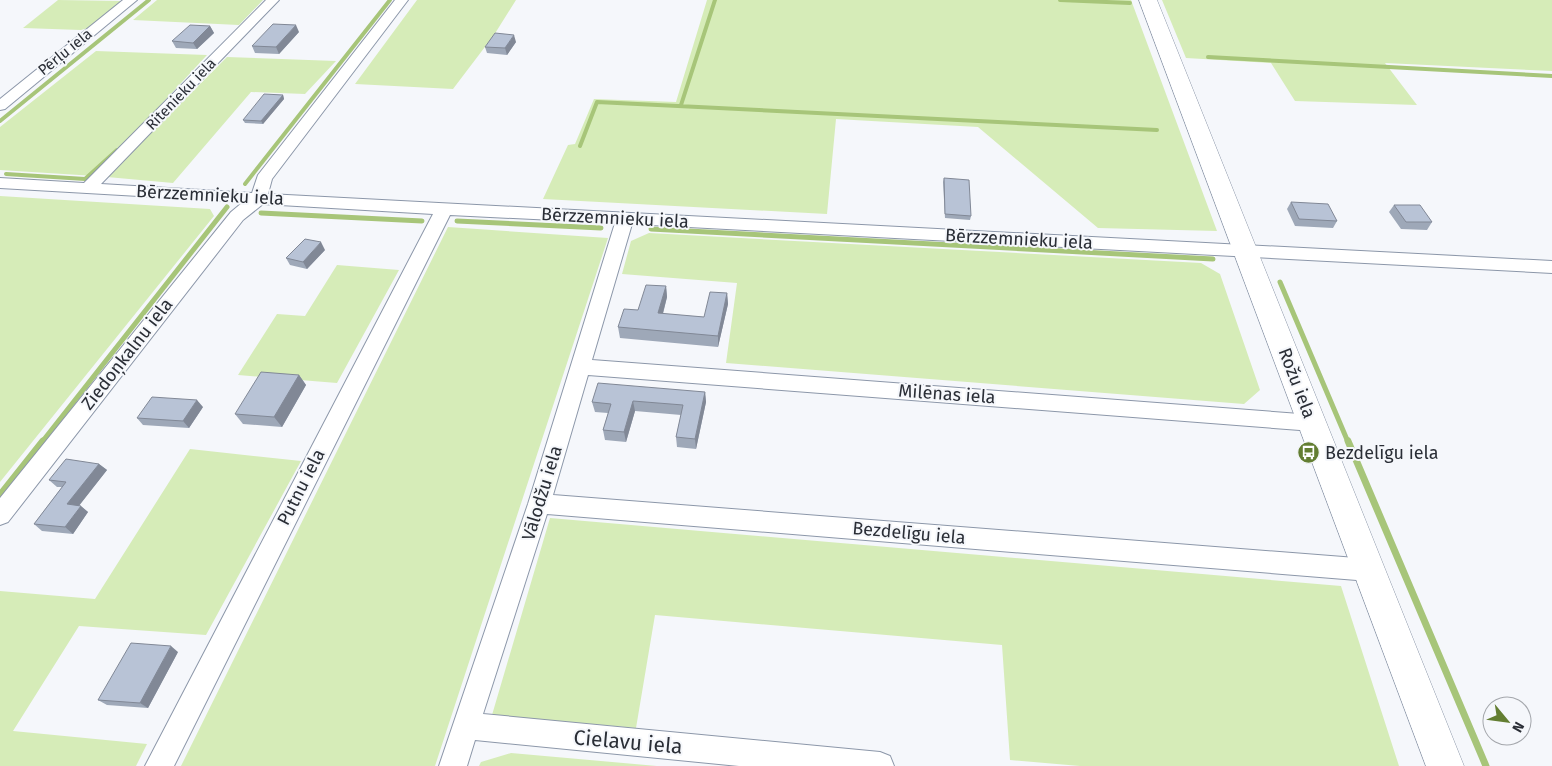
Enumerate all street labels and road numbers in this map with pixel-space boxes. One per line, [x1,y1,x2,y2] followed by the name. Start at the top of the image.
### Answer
[34,25,96,80] street label: Pērļu iela
[142,54,220,134] street label: Ritenieku iela
[136,180,284,210] street label: Bērzzemnieku iela
[541,203,689,233] street label: Bērzzemnieku iela
[945,224,1093,254] street label: Bērzzemnieku iela
[77,294,178,415] street label: Ziedoņkalnu iela
[1274,345,1320,421] street label: Rožu iela
[898,380,996,408] street label: Milēnas iela
[517,443,567,543] street label: Vālodžu iela
[272,445,330,529] street label: Putnu iela
[851,517,967,549] street label: Bezdelīgu iela
[572,724,684,760] street label: Cielavu iela

